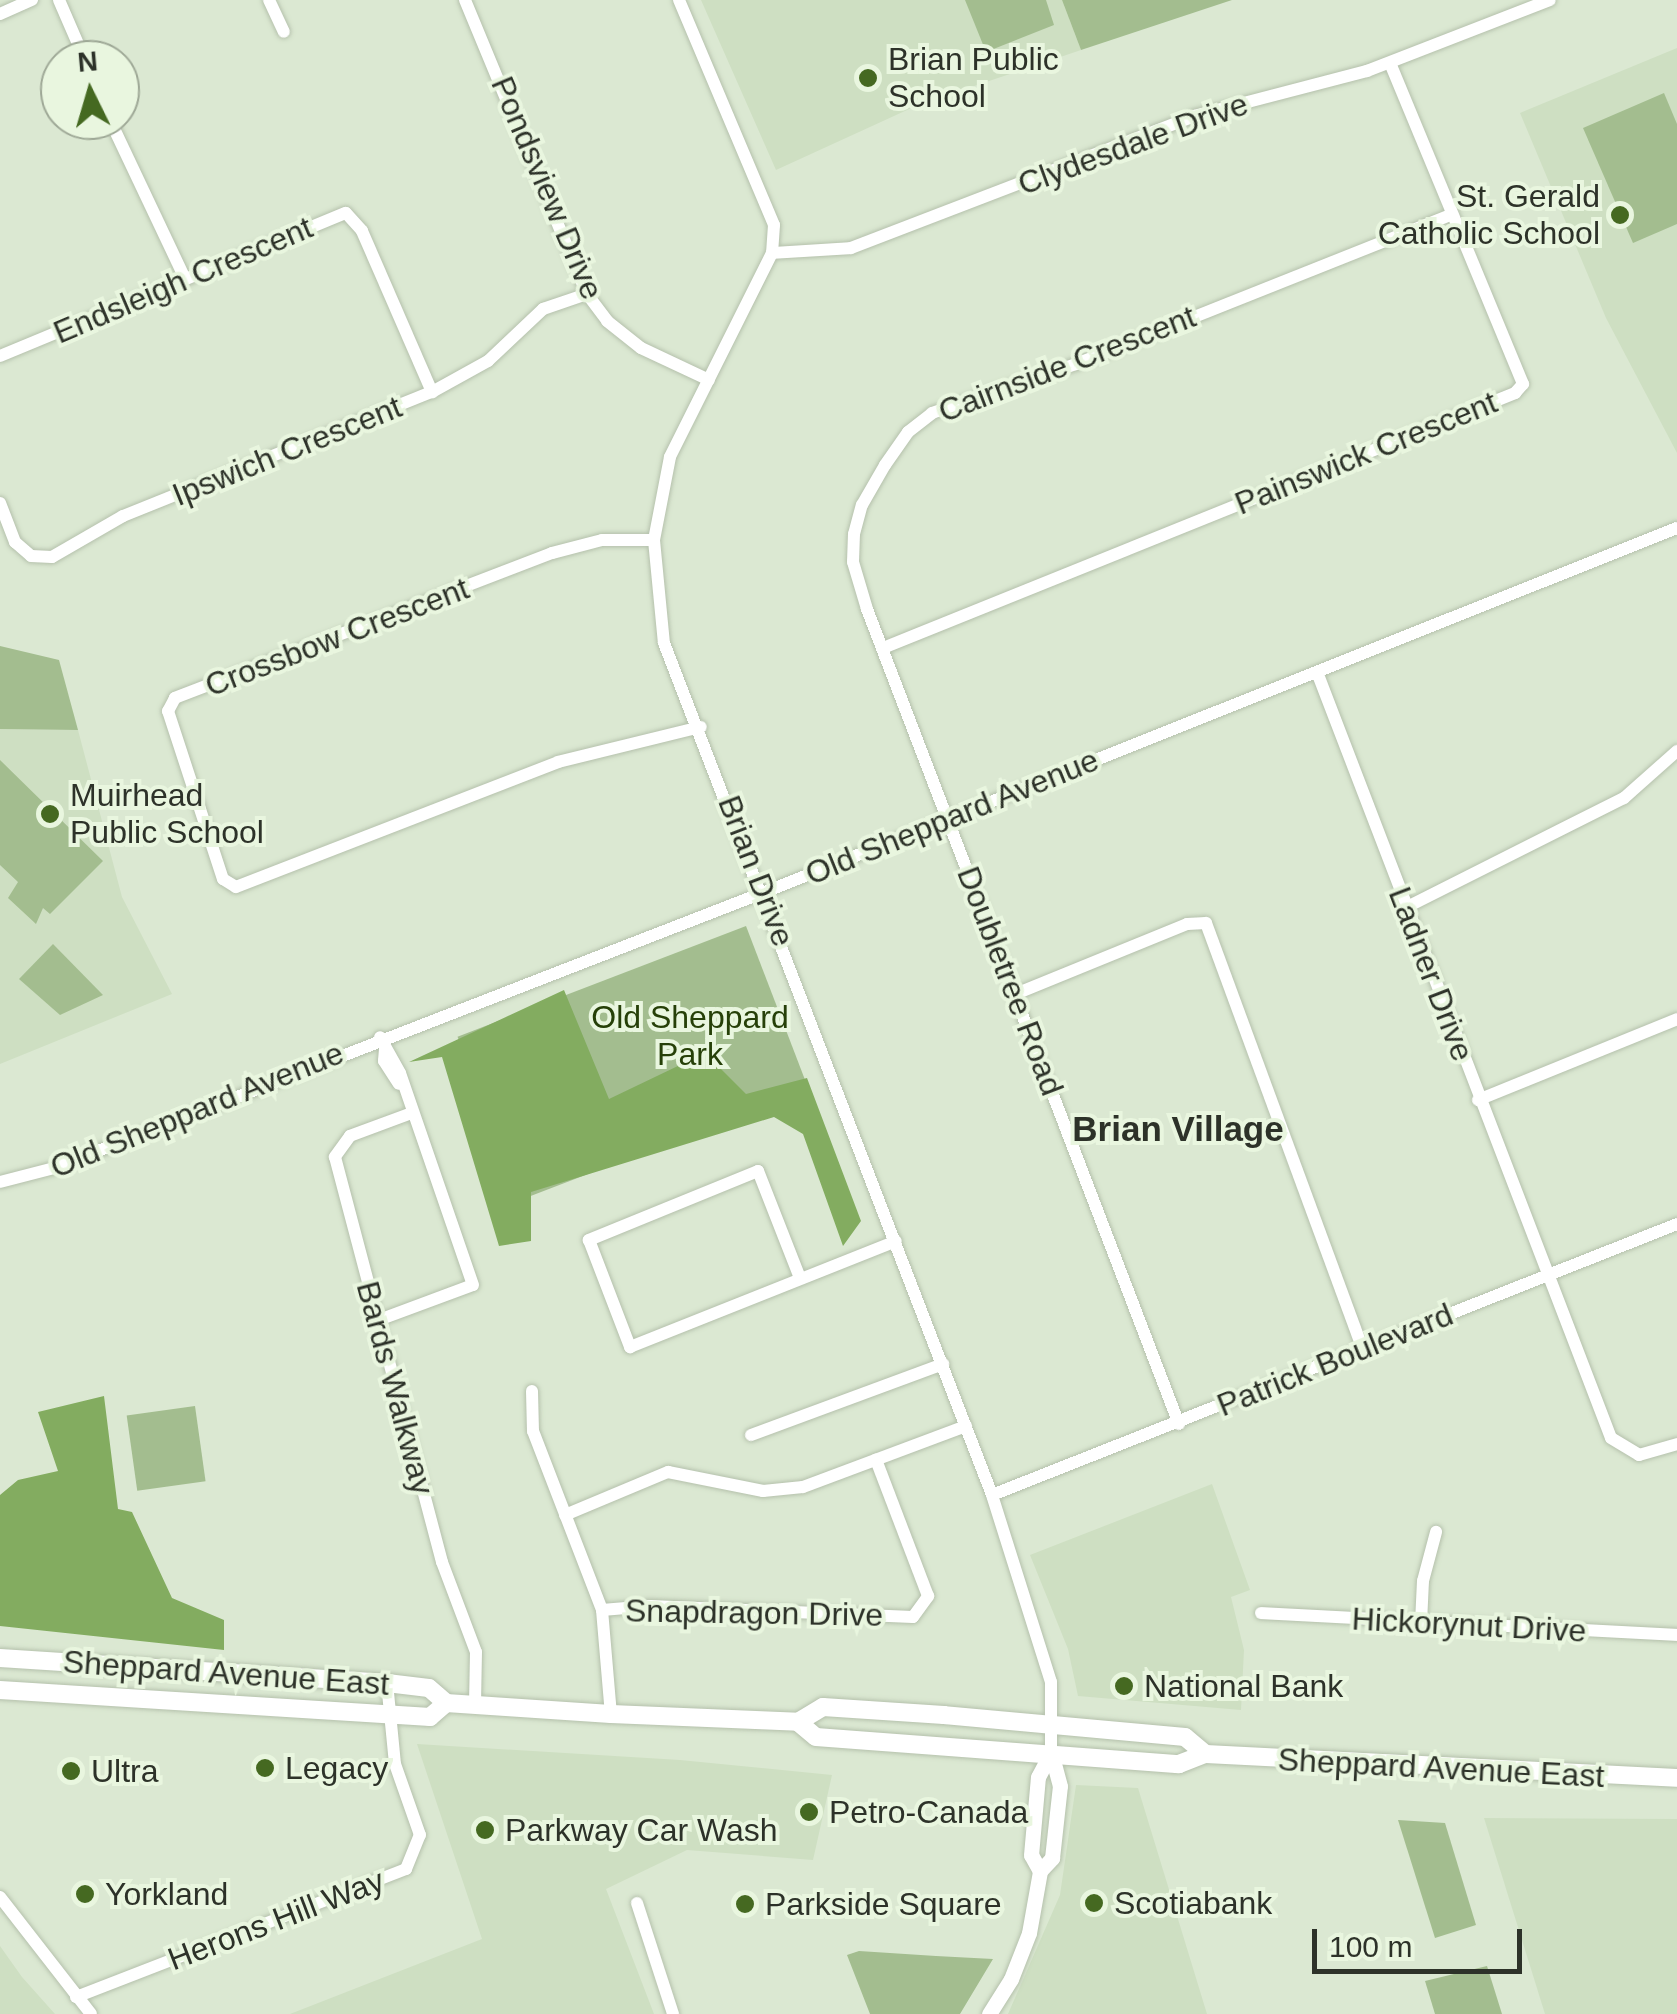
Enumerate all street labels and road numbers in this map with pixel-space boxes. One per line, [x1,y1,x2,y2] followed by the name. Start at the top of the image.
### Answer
[483,71,611,305] street label: Pondsview Drive
[1013,85,1253,203] street label: Clydesdale Drive
[48,208,318,352] street label: Endsleigh Crescent
[933,297,1201,431] street label: Cairnside Crescent
[1229,383,1503,523] street label: Painswick Crescent
[167,388,407,514] street label: Ipswich Crescent
[200,569,474,705] street label: Crossbow Crescent
[799,740,1105,894] street label: Old Sheppard Avenue
[710,790,802,952] street label: Brian Drive
[949,861,1071,1101] street label: Doubletree Road
[1380,882,1482,1066] street label: Ladner Drive
[44,1033,350,1187] street label: Old Sheppard Avenue
[348,1277,442,1499] street label: Bards Walkway
[1212,1295,1458,1425] street label: Patrick Boulevard
[625,1592,883,1634] street label: Snapdragon Drive
[1351,1600,1587,1650] street label: Hickorynut Drive
[61,1642,391,1704] street label: Sheppard Avenue East
[1276,1740,1606,1796] street label: Sheppard Avenue East
[163,1861,389,1979] street label: Herons Hill Way

